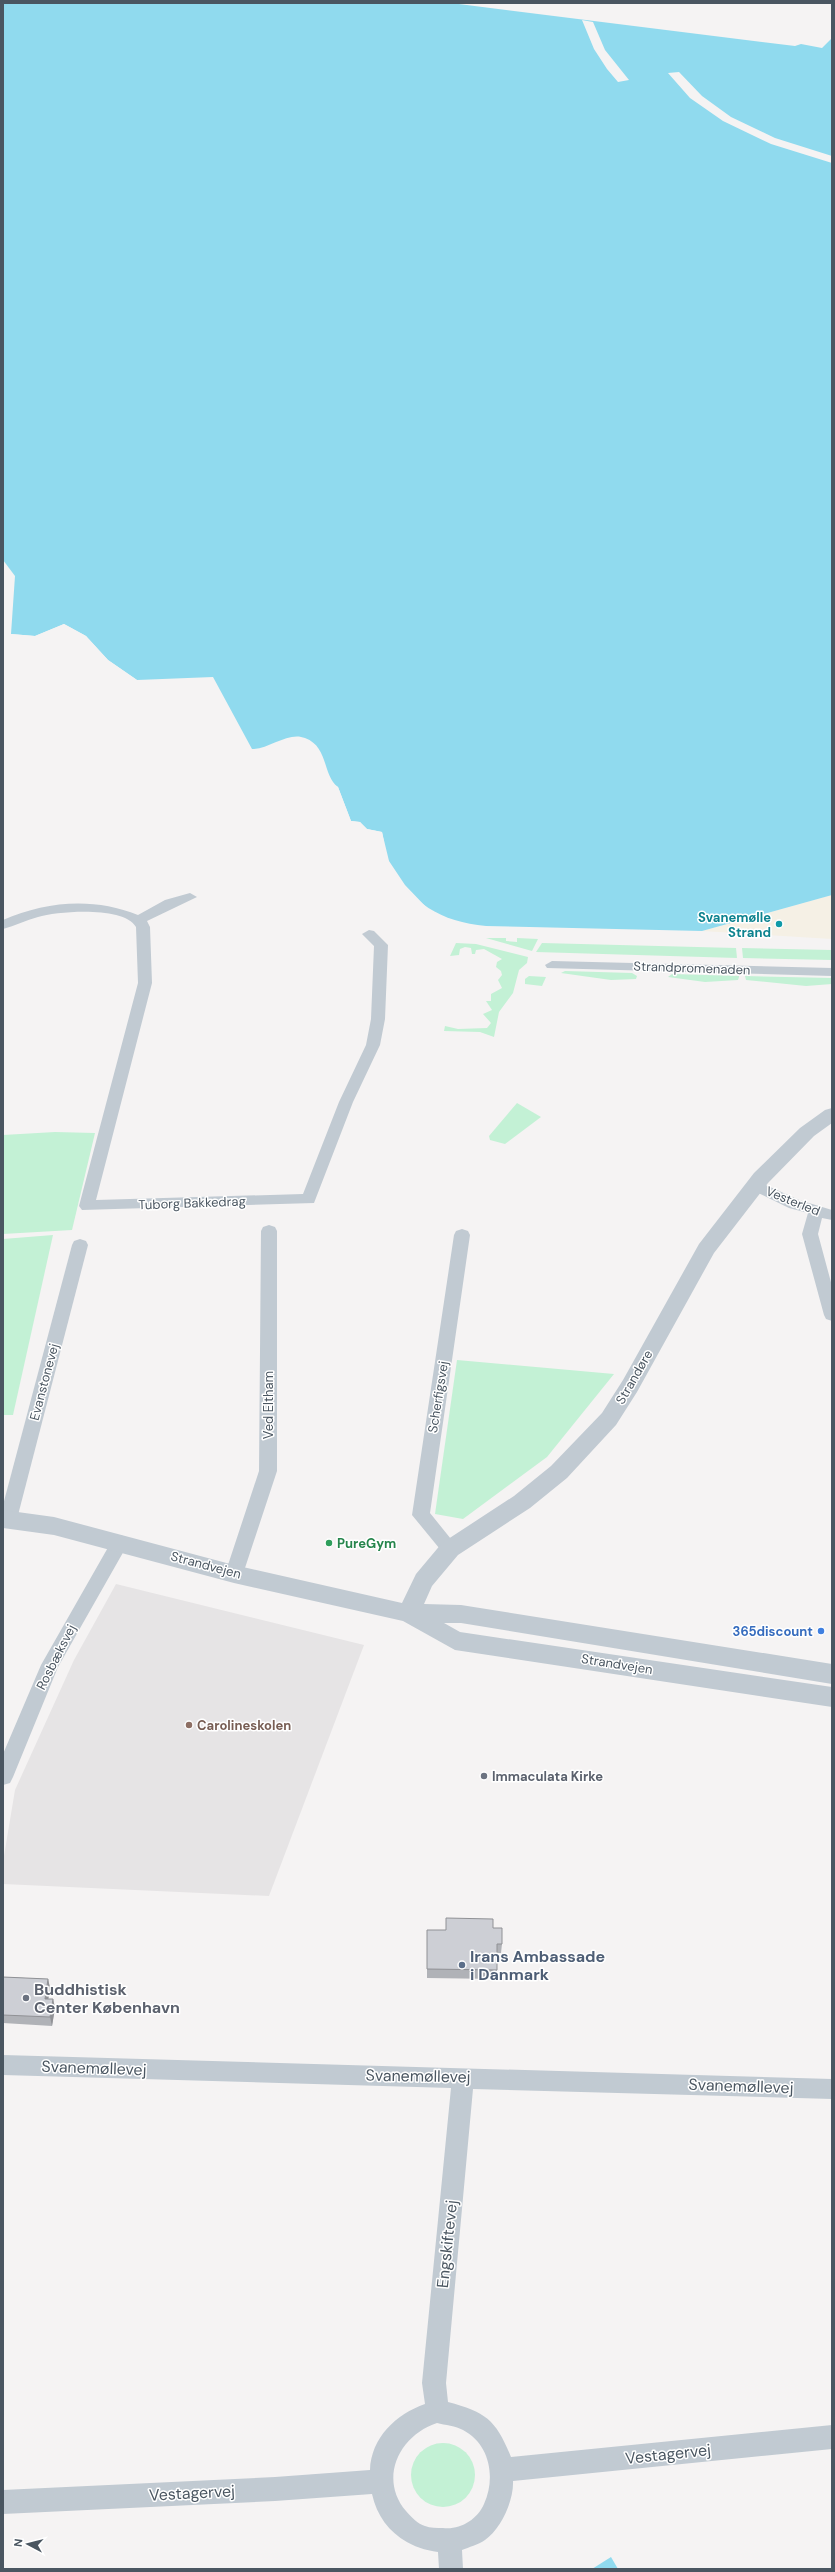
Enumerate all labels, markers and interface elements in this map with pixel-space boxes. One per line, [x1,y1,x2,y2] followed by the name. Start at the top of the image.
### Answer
[698,909,771,941] place label: Svanemølle Strand
[774,919,784,929] marker: Svanemølle Strand
[633,957,751,979] street label: Strandpromenaden
[763,1182,823,1220] street label: Vesterled
[138,1193,246,1213] street label: Tuborg Bakkedrag
[26,1342,62,1422] street label: Evanstonevej
[612,1347,656,1407] street label: Strandøre
[424,1360,452,1434] street label: Scherfigsvej
[260,1371,277,1439] street label: Ved Eltham
[337,1535,396,1552] place label: PureGym
[324,1538,334,1548] marker: PureGym
[169,1547,243,1583] street label: Strandvejen
[32,1622,80,1692] street label: Rosbæksvej
[733,1623,813,1640] place label: 365discount
[816,1626,826,1636] marker: 365discount
[580,1650,654,1678] street label: Strandvejen
[197,1717,291,1734] place label: Carolineskolen
[184,1720,194,1730] marker: Carolineskolen
[492,1768,603,1785] place label: Immaculata Kirke
[479,1771,489,1781] marker: Immaculata Kirke
[470,1946,605,1985] place label: Irans Ambassade i Danmark
[457,1960,467,1970] marker: Irans Ambassade i Danmark
[34,1979,180,2018] place label: Buddhistisk Center København
[21,1993,31,2003] marker: Buddhistisk Center København
[41,2056,147,2080] street label: Svanemøllevej
[365,2065,471,2087] street label: Svanemøllevej
[688,2074,794,2098] street label: Svanemøllevej
[432,2199,462,2289] street label: Engskiftevej
[624,2439,712,2469] street label: Vestagervej
[148,2480,236,2506] street label: Vestagervej
[8,2524,48,2564] north arrow
[11,2538,26,2548] text: N

